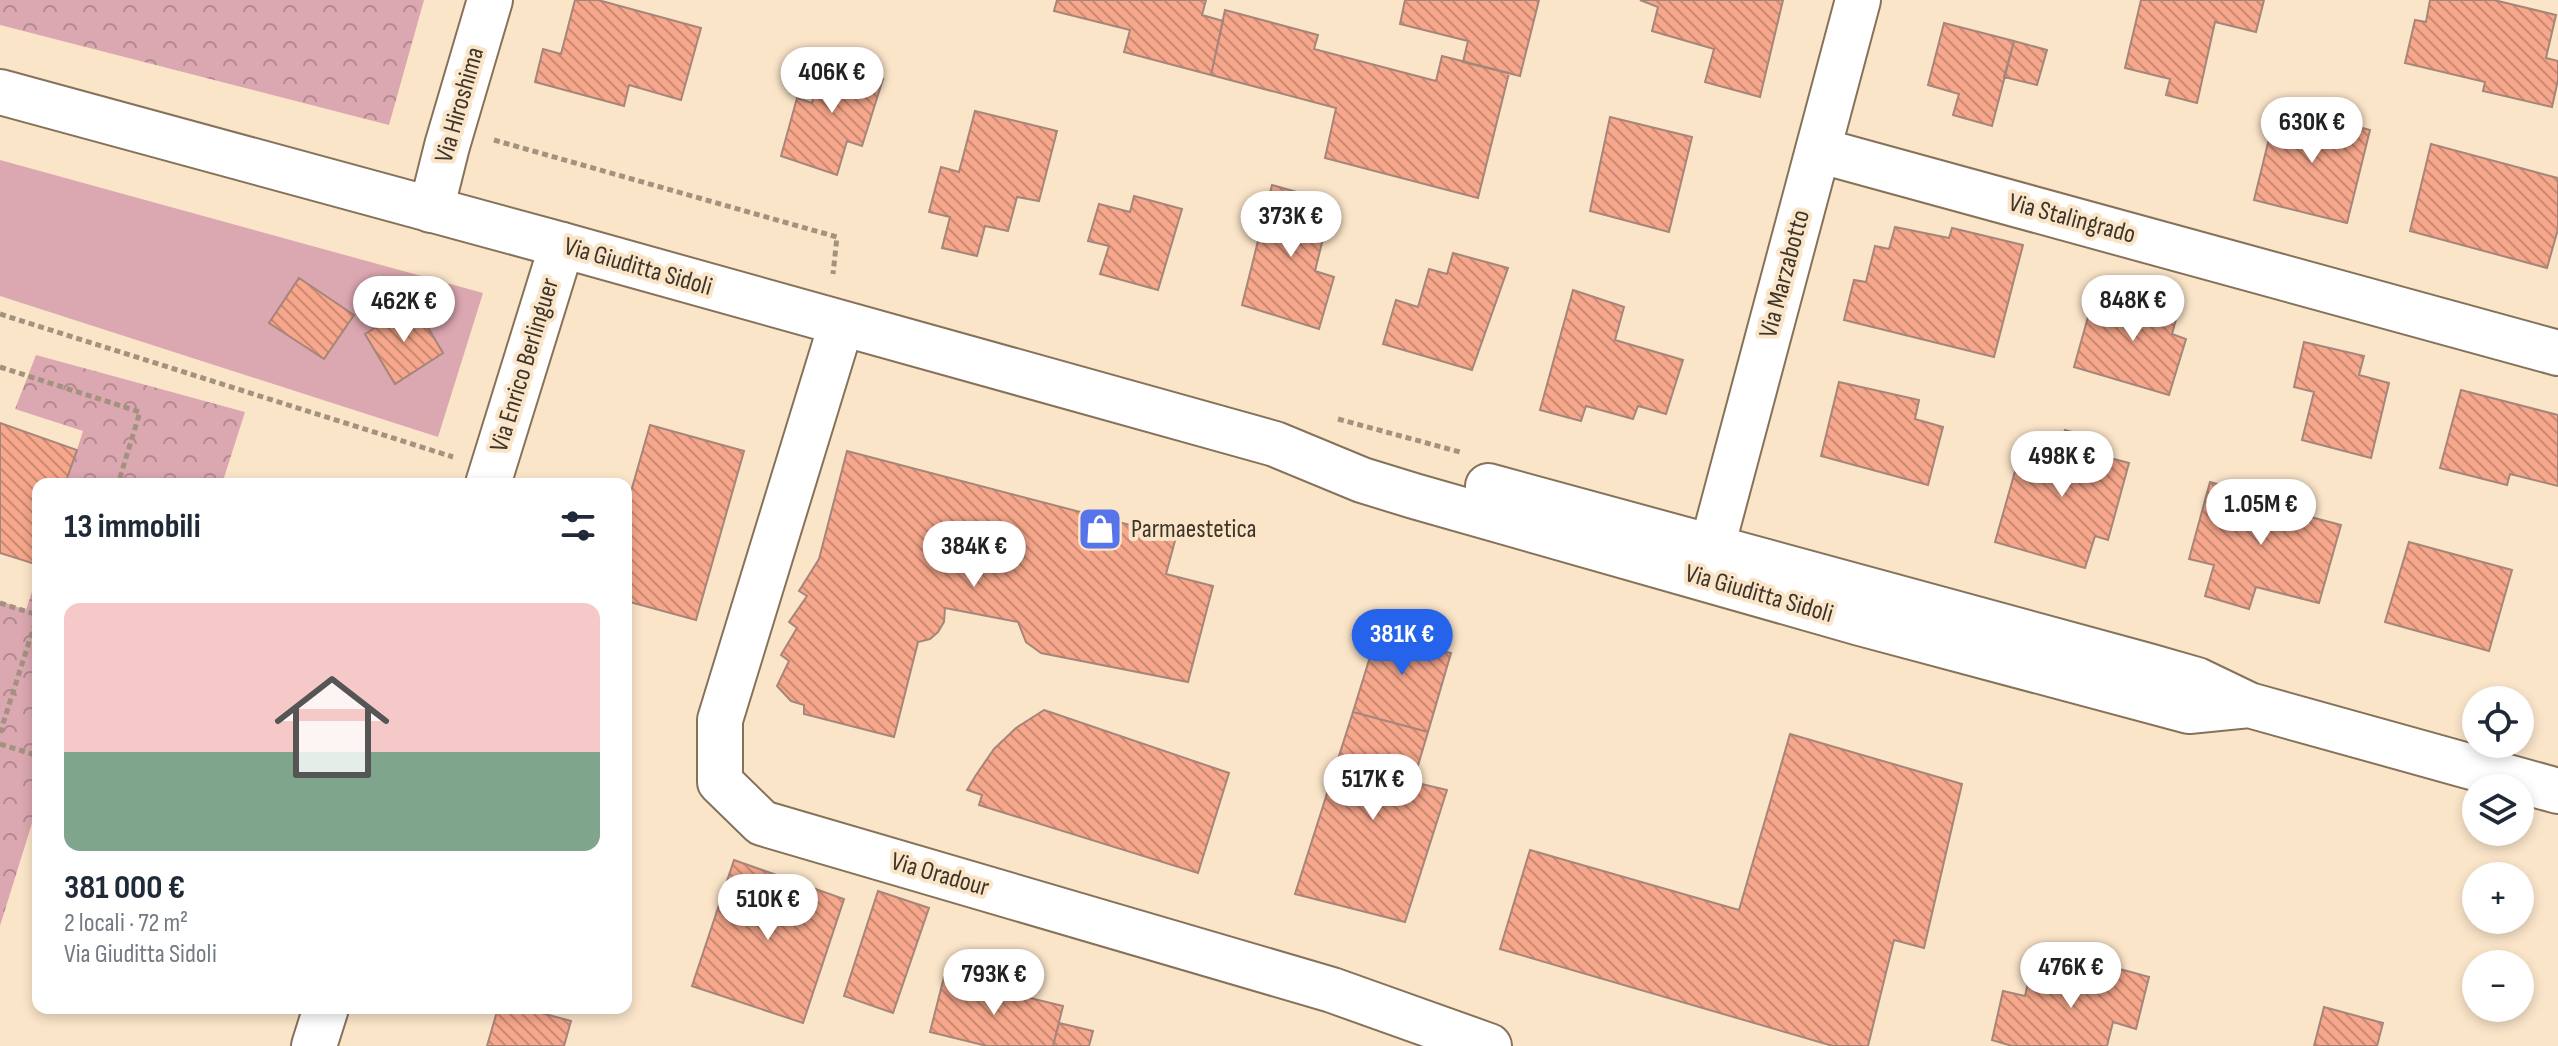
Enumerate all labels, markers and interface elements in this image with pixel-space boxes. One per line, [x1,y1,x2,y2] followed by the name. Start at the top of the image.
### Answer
[429,44,491,166] street label: Via Hiroshima
[767,47,897,115] pin: 406K €
[799,57,865,88] text: 406K €
[2247,97,2377,165] pin: 630K €
[2279,107,2345,138] text: 630K €
[2005,187,2139,251] street label: Via Stalingrado
[1226,191,1356,259] pin: 373K €
[1259,201,1323,232] text: 373K €
[1753,207,1817,341] street label: Via Marzabotto
[560,231,716,303] street label: Via Giuditta Sidoli
[484,274,566,456] street label: Via Enrico Berlinguer
[2068,275,2198,343] pin: 848K €
[339,276,469,344] pin: 462K €
[2099,285,2167,316] text: 848K €
[371,286,437,317] text: 462K €
[1997,431,2127,499] pin: 498K €
[2029,441,2095,472] text: 498K €
[2187,479,2335,547] pin: 1.05M €
[2224,489,2298,520] text: 1.05M €
[556,504,600,548] icon: filters
[1076,505,1124,553] shop icon: Parmaestetica
[64,506,201,547] text: 13 immobili
[1131,514,1257,545] place label: Parmaestetica
[909,521,1039,589] pin: 384K €
[941,531,1007,562] text: 384K €
[1681,558,1837,630] street label: Via Giuditta Sidoli
[1337,609,1467,677] pin: 381K €
[1370,619,1434,650] text: 381K €
[260,655,404,799] icon: home
[2462,686,2534,1022] map controls
[2462,686,2534,758] button: locate
[1308,754,1438,822] pin: 517K €
[1341,764,1405,795] text: 517K €
[2462,774,2534,846] button: layers
[887,846,993,904] street label: Via Oradour
[2462,862,2534,934] button: +
[64,867,185,908] text: 381 000 €
[703,874,833,942] pin: 510K €
[736,884,800,915] text: 510K €
[64,908,188,939] text: 2 locali · 72 m²
[64,939,217,970] text: Via Giuditta Sidoli
[2006,942,2136,1010] pin: 476K €
[929,949,1059,1017] pin: 793K €
[2462,950,2534,1022] button: −
[2038,952,2104,983] text: 476K €
[961,959,1027,990] text: 793K €

